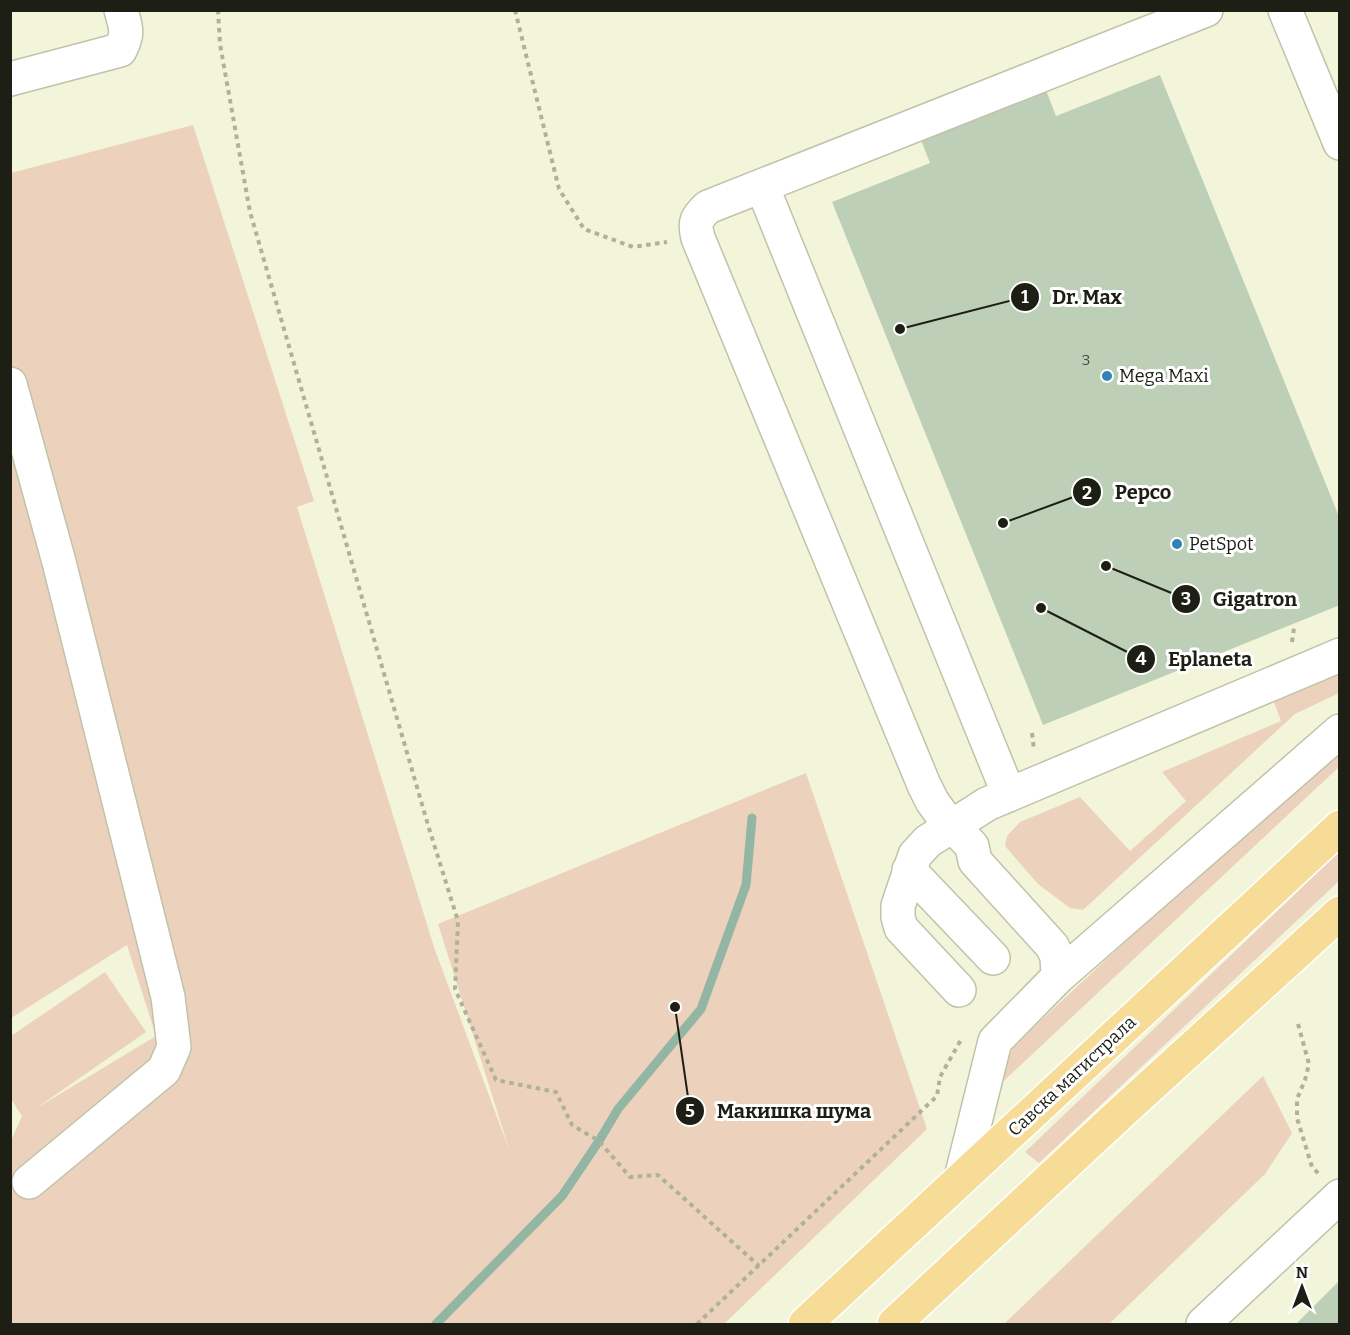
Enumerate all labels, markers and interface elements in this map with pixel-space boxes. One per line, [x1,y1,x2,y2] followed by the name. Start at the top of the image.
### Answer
[1010,278,1134,316] callout: Dr. Max
[1052,285,1123,309] text: Dr. Max
[1021,286,1029,308] text: 1
[1082,351,1090,369] house number: 3
[1119,365,1209,387] place label: Mega Maxi
[1100,369,1114,383] marker: Mega Maxi
[1072,473,1183,511] callout: Pepco
[1115,480,1171,504] text: Pepco
[1082,482,1092,504] text: 2
[1189,533,1254,555] place label: PetSpot
[1170,537,1184,551] marker: PetSpot
[1171,580,1309,618] callout: Gigatron
[1213,587,1297,611] text: Gigatron
[1181,588,1191,610] text: 3
[1126,640,1264,678] callout: Eplaneta
[1168,647,1252,671] text: Eplaneta
[1136,648,1147,670] text: 4
[1003,1011,1141,1141] street label: Савска магистрала
[675,1092,884,1130] callout: Макишка шума
[717,1099,871,1123] text: Макишка шума
[685,1100,695,1122] text: 5
[1272,1257,1332,1317] north arrow
[1296,1263,1308,1282] text: N

